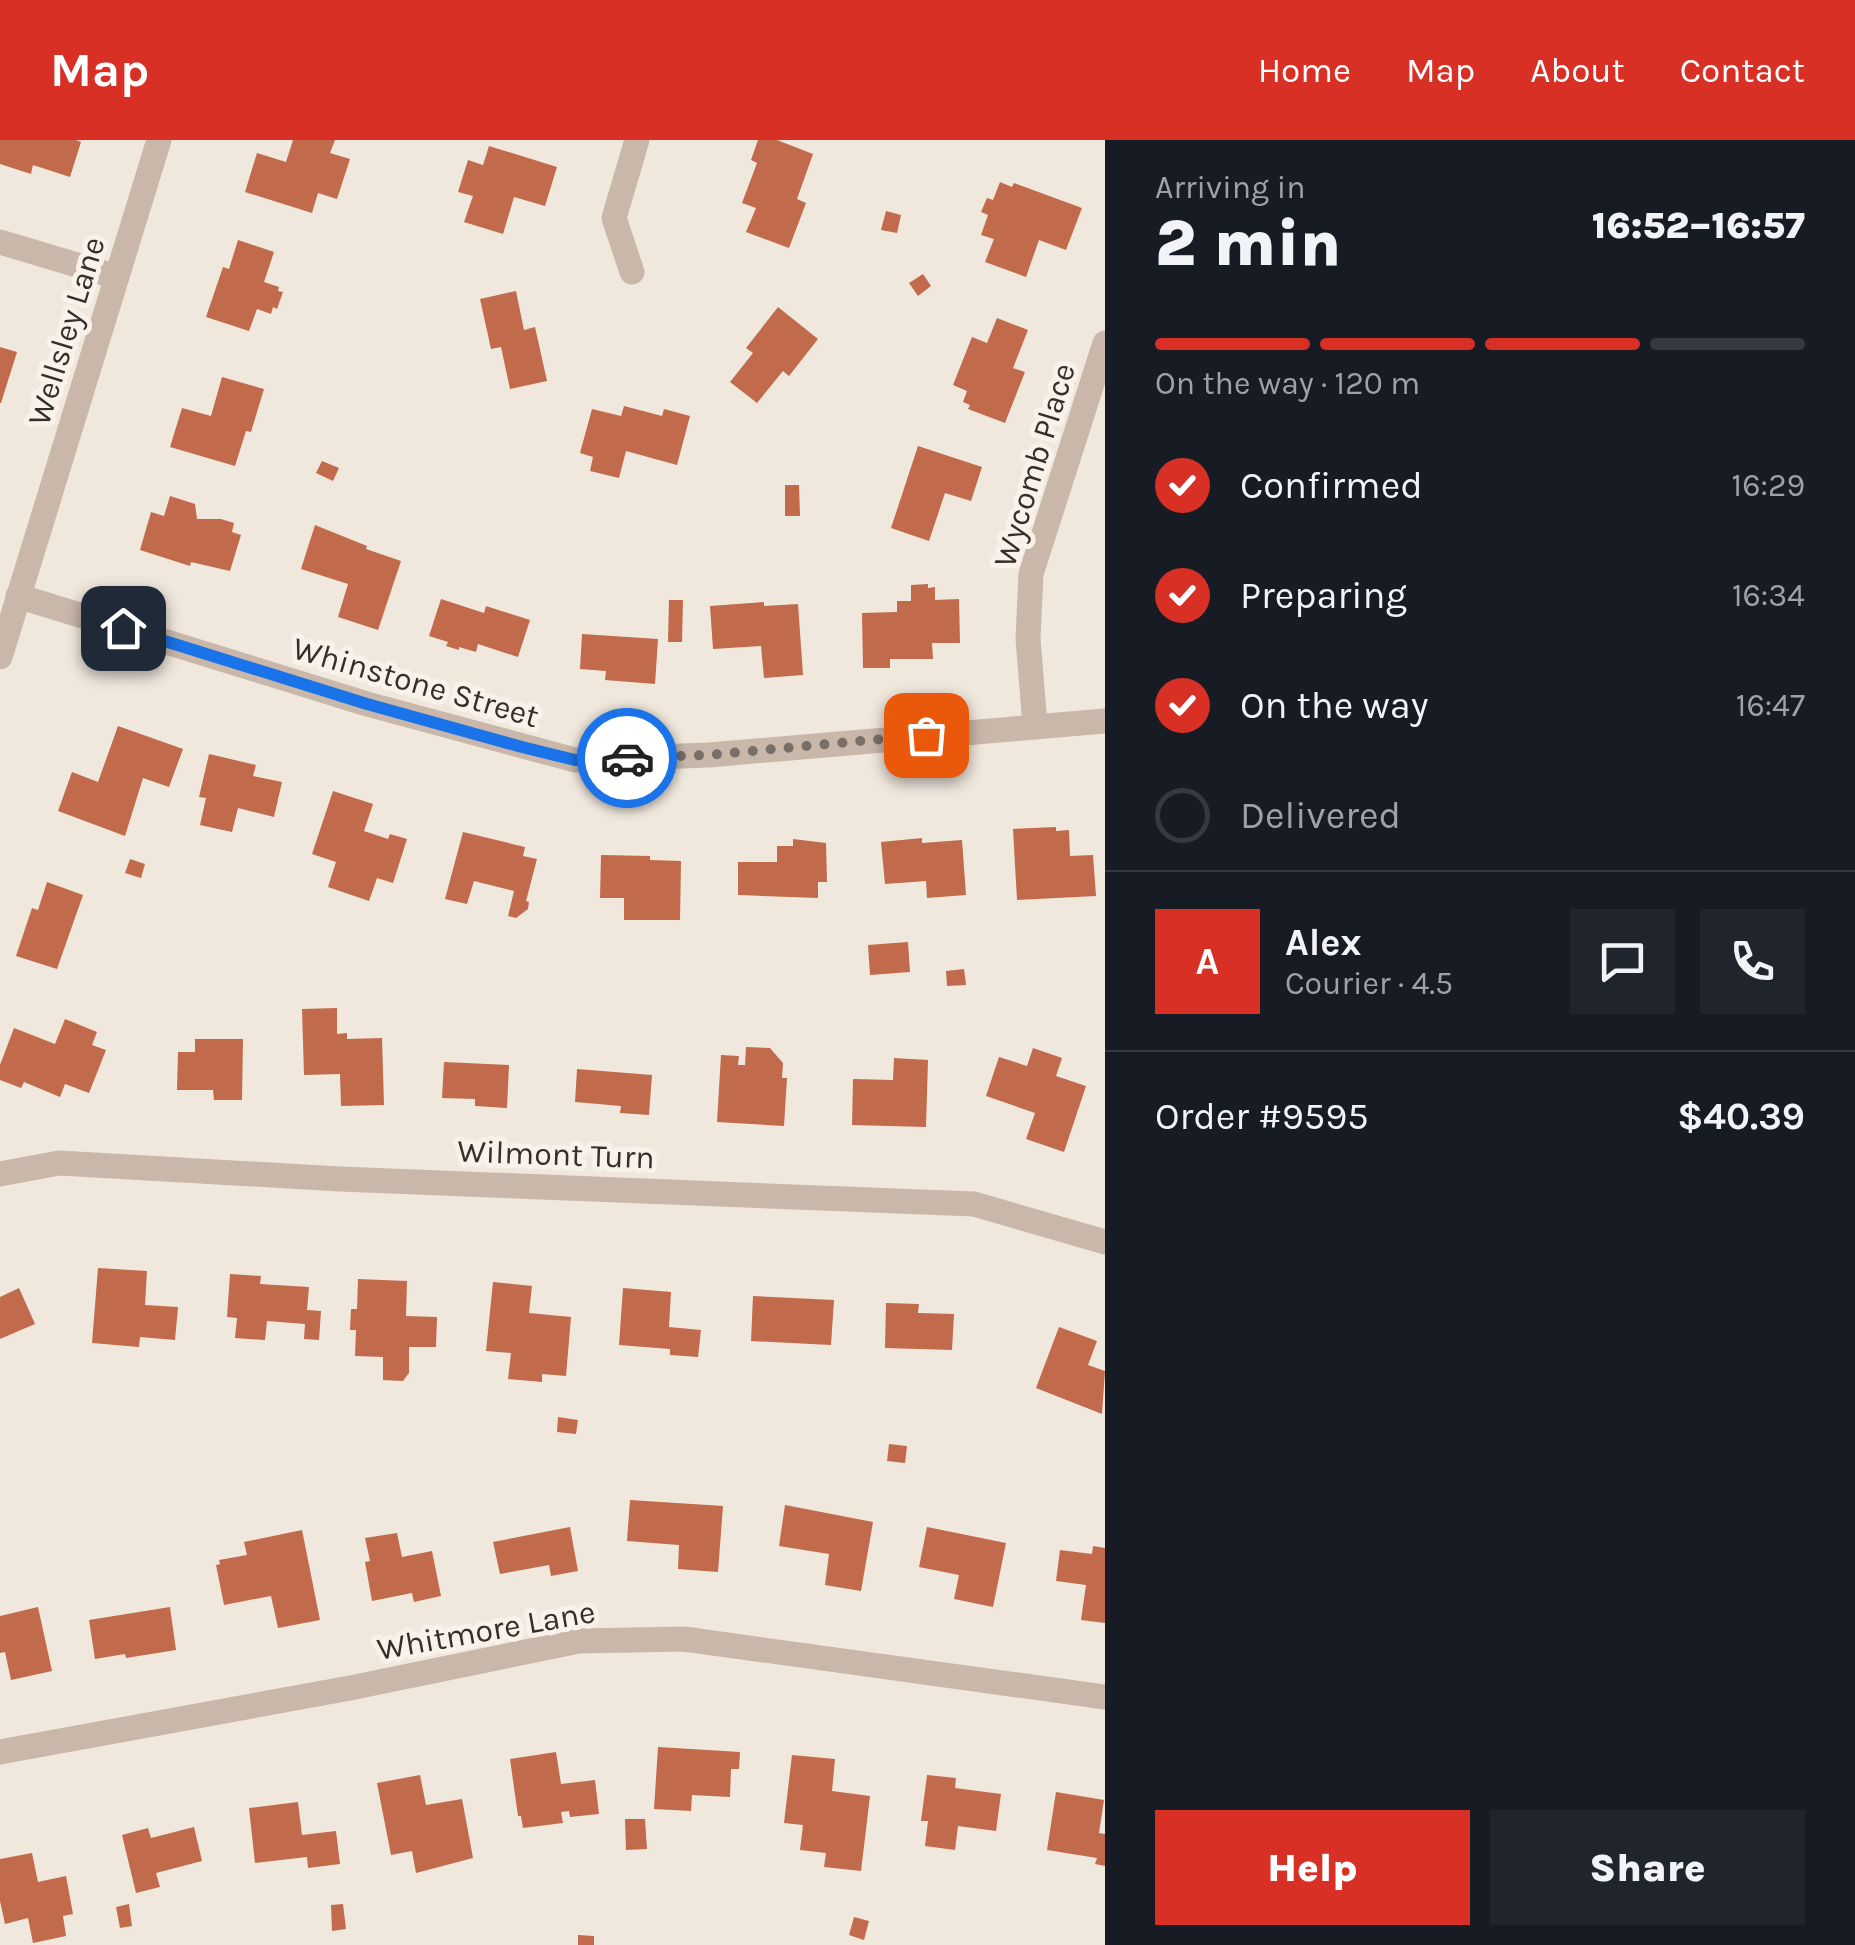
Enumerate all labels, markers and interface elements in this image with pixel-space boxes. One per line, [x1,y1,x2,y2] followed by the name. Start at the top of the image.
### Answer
[50,42,149,98] text: Map
[1258,50,1351,91] text: Home
[1406,50,1475,91] text: Map
[1530,50,1625,91] text: About
[1680,50,1805,91] text: Contact
[1155,169,1306,206] text: Arriving in
[1592,203,1805,248] text: 16:52–16:57
[1155,205,1341,281] text: 2 min
[20,233,113,430] street label: Wellsley Lane
[986,359,1083,572] street label: Wycomb Place
[1155,365,1420,402] text: On the way · 120 m
[1155,458,1210,513] icon: check
[1240,463,1423,508] text: Confirmed
[1732,467,1805,504] text: 16:29
[1155,568,1210,623] icon: check
[1240,573,1407,618] text: Preparing
[1732,577,1805,614] text: 16:34
[81,586,166,671] pin
[96,601,151,656] icon: home
[289,630,543,735] street label: Whinstone Street
[1155,678,1210,733] icon: check
[1240,683,1428,728] text: On the way
[1736,687,1805,724] text: 16:47
[884,693,969,778] pin
[577,708,677,808] courier
[899,708,954,763] icon: bag
[600,731,655,786] icon: car
[1240,793,1401,838] text: Delivered
[1570,909,1675,1014] button: chat
[1700,909,1805,1014] button: phone
[1285,920,1362,965] text: Alex
[1196,939,1219,984] text: A
[1285,965,1453,1002] text: Courier · 4.5
[1155,1094,1369,1139] text: Order #9595
[1677,1094,1805,1139] text: $40.39
[457,1133,655,1176] street label: Wilmont Turn
[374,1593,598,1668] street label: Whitmore Lane
[1155,1810,1470,1925] button: Help
[1490,1810,1805,1925] button: Share

